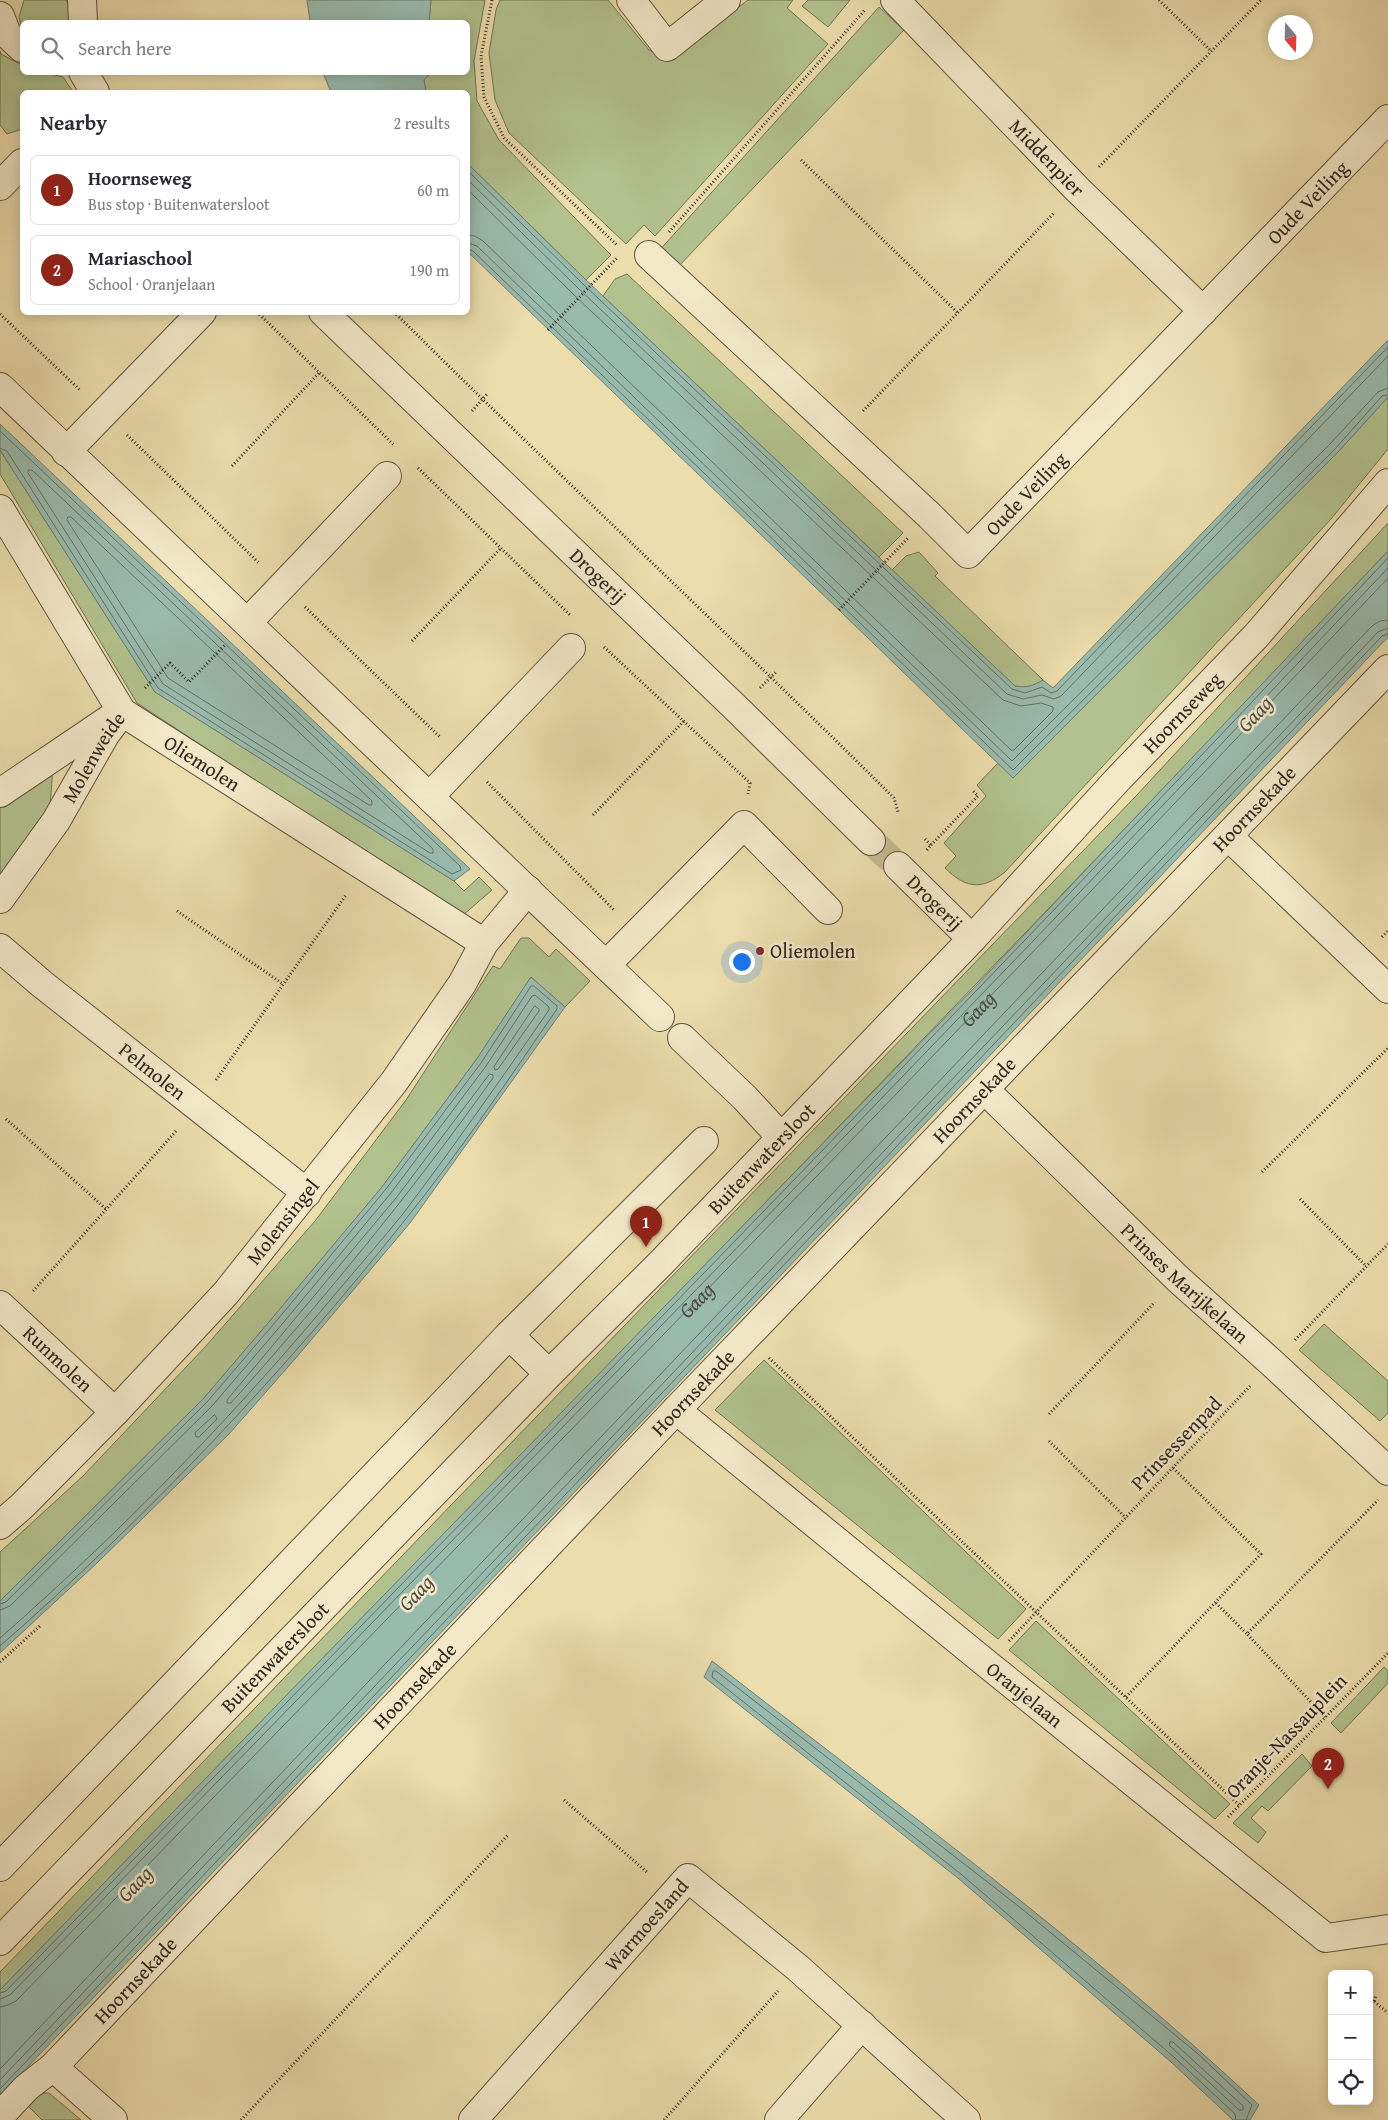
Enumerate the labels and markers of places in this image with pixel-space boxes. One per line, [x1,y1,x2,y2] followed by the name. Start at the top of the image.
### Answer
[770,936,856,965] place label: Oliemolen
[754,945,766,957] marker: Oliemolen
[630,1206,662,1247] pin: 1
[1312,1748,1344,1789] pin: 2

